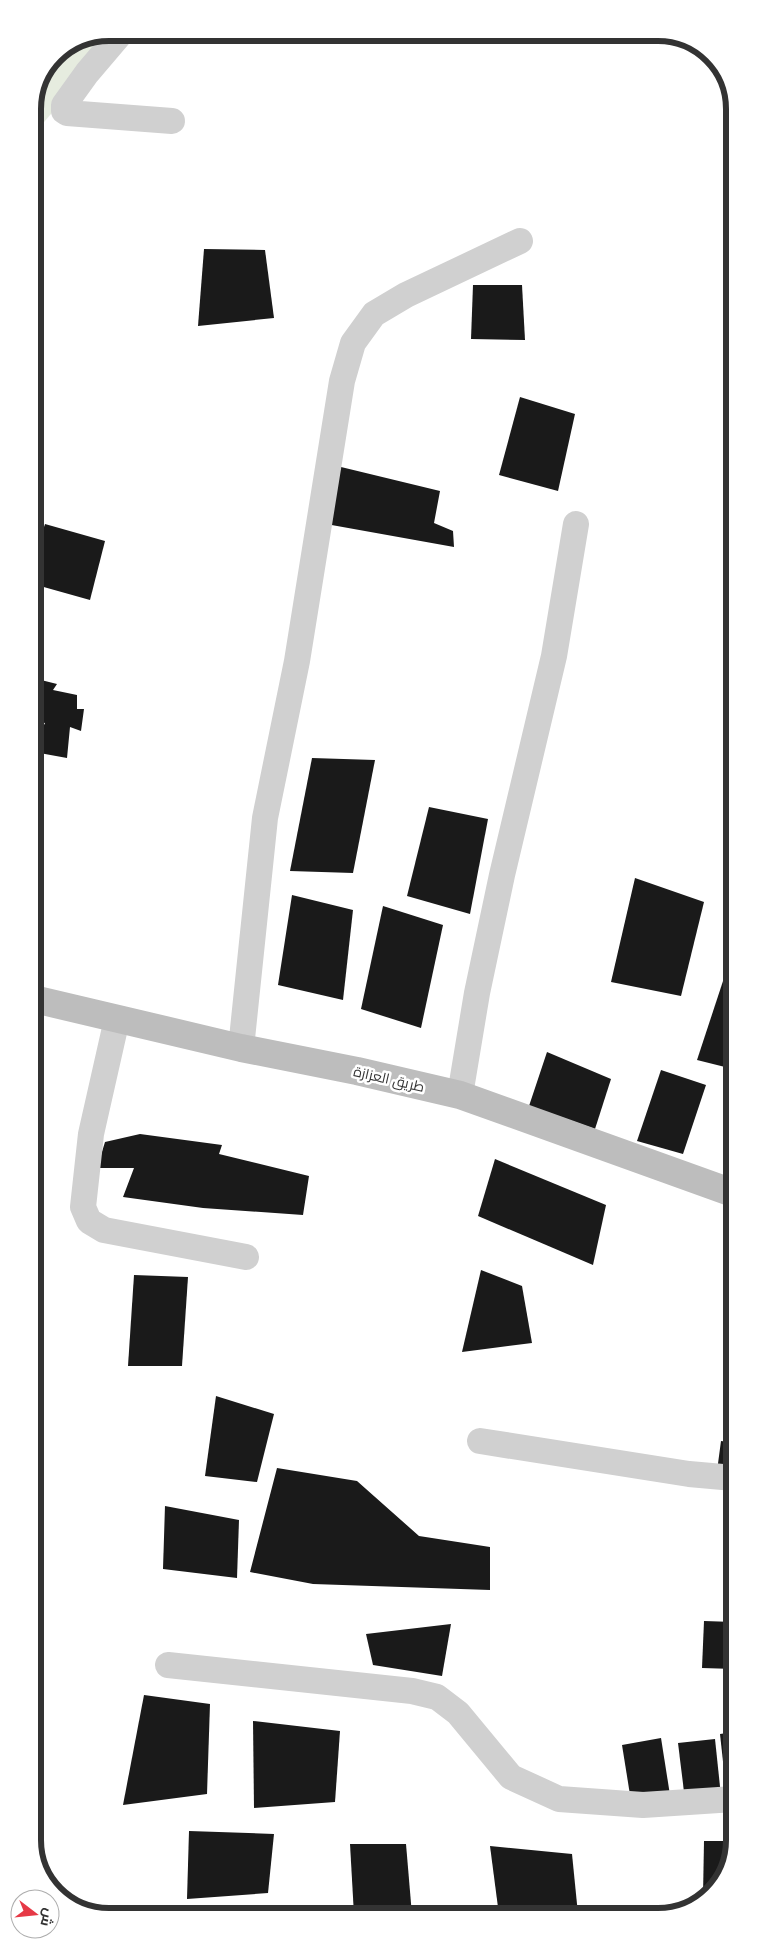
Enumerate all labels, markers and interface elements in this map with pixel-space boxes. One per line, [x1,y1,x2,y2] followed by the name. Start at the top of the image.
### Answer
[352,1062,426,1096] street label: طريق العزازة
[10,1889,60,1939] north arrow
[36,1906,59,1929] text: ش

